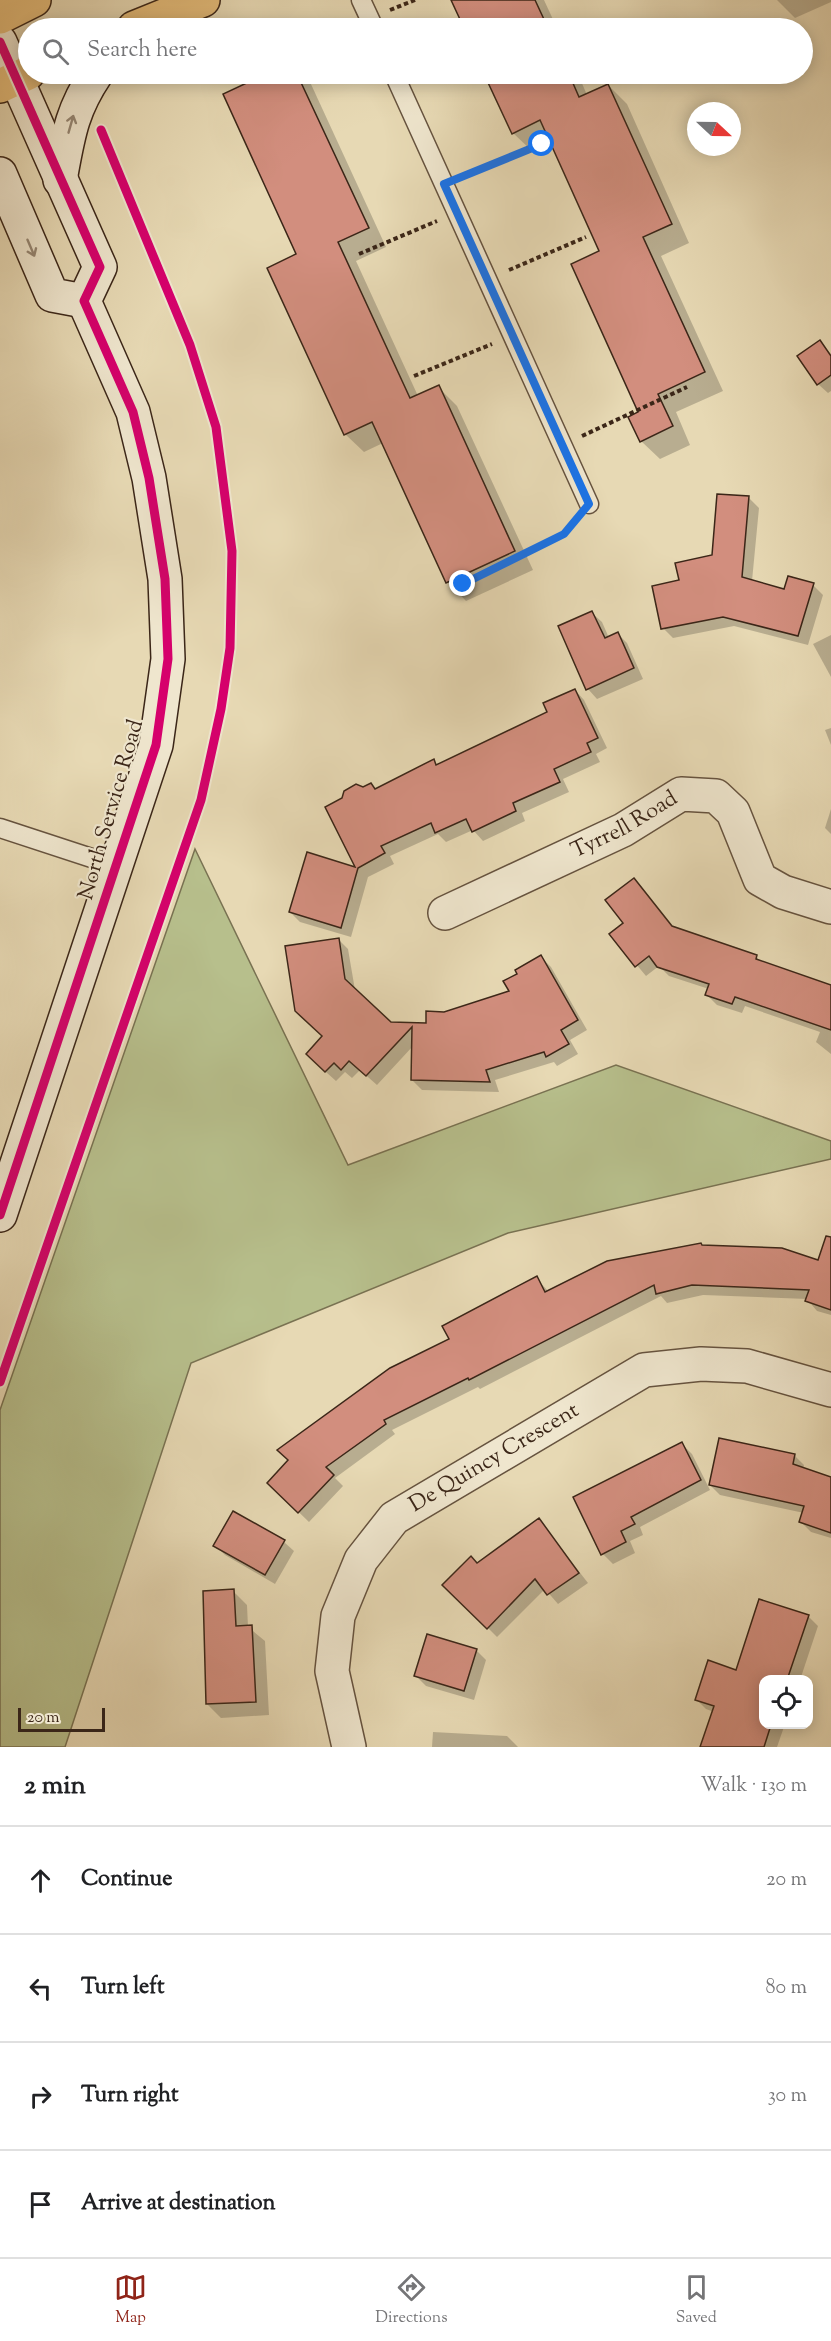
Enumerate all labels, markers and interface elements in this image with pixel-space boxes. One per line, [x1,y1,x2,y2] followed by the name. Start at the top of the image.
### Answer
[18,18,813,84] search box
[39,35,72,68] icon: search
[87,35,197,67] text: Search here
[687,102,741,156] north arrow
[66,115,77,134] one-way arrow
[528,130,554,156] route start
[26,238,38,256] one-way arrow
[449,570,475,596] route end
[71,716,153,904] street label: North Service Road
[566,783,684,868] street label: Tyrrell Road
[403,1395,586,1521] street label: De Quincy Crescent
[759,1675,813,1729] map controls
[759,1675,813,1729] button: locate
[18,1705,105,1732] scale bar
[27,1707,60,1730] text: 20 m
[24,1768,86,1805] text: 2 min
[700,1772,807,1801] text: Walk · 130 m
[24,1864,57,1897] icon: ahead
[81,1864,172,1896] text: Continue
[766,1866,807,1895] text: 20 m
[24,1972,57,2005] icon: left
[81,1972,164,2004] text: Turn left
[766,1974,807,2003] text: 80 m
[24,2080,57,2113] icon: right
[81,2080,178,2112] text: Turn right
[768,2082,807,2111] text: 30 m
[24,2188,57,2221] icon: arrive
[81,2188,276,2220] text: Arrive at destination
[114,2271,147,2330] tab: Map
[375,2271,448,2330] tab: Directions
[676,2271,717,2330] tab: Saved

